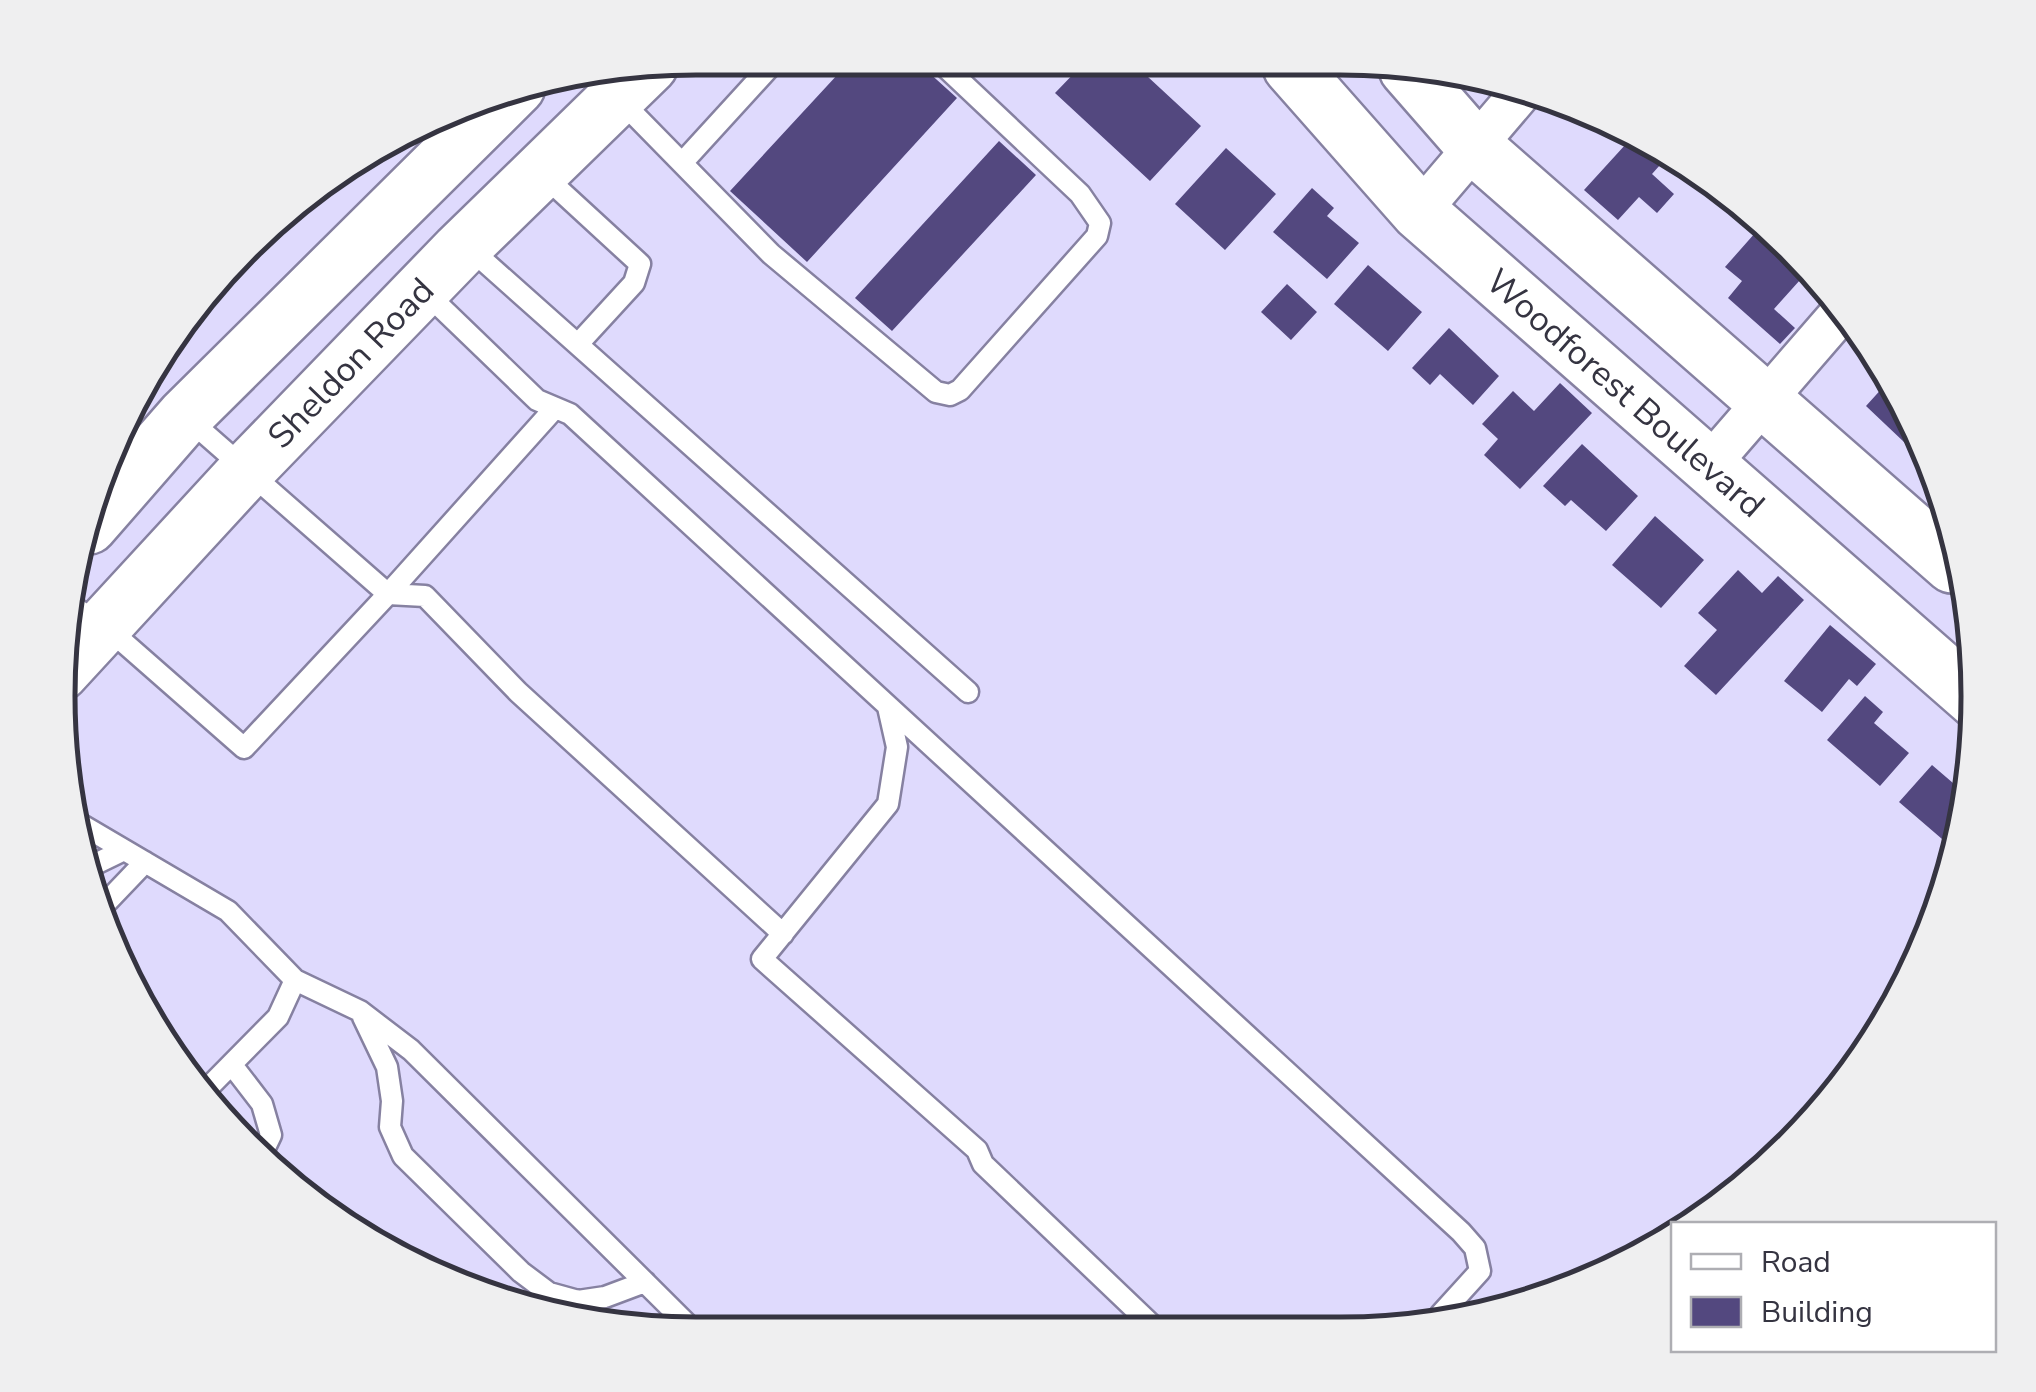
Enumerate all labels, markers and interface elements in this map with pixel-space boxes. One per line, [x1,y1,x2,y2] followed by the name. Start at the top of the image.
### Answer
[1476,258,1774,528] street label: Woodforest Boulevard
[257,268,445,459] street label: Sheldon Road
[1671,1222,1996,1352] legend
[1761,1242,1831,1283] text: Road
[1761,1292,1873,1333] text: Building

